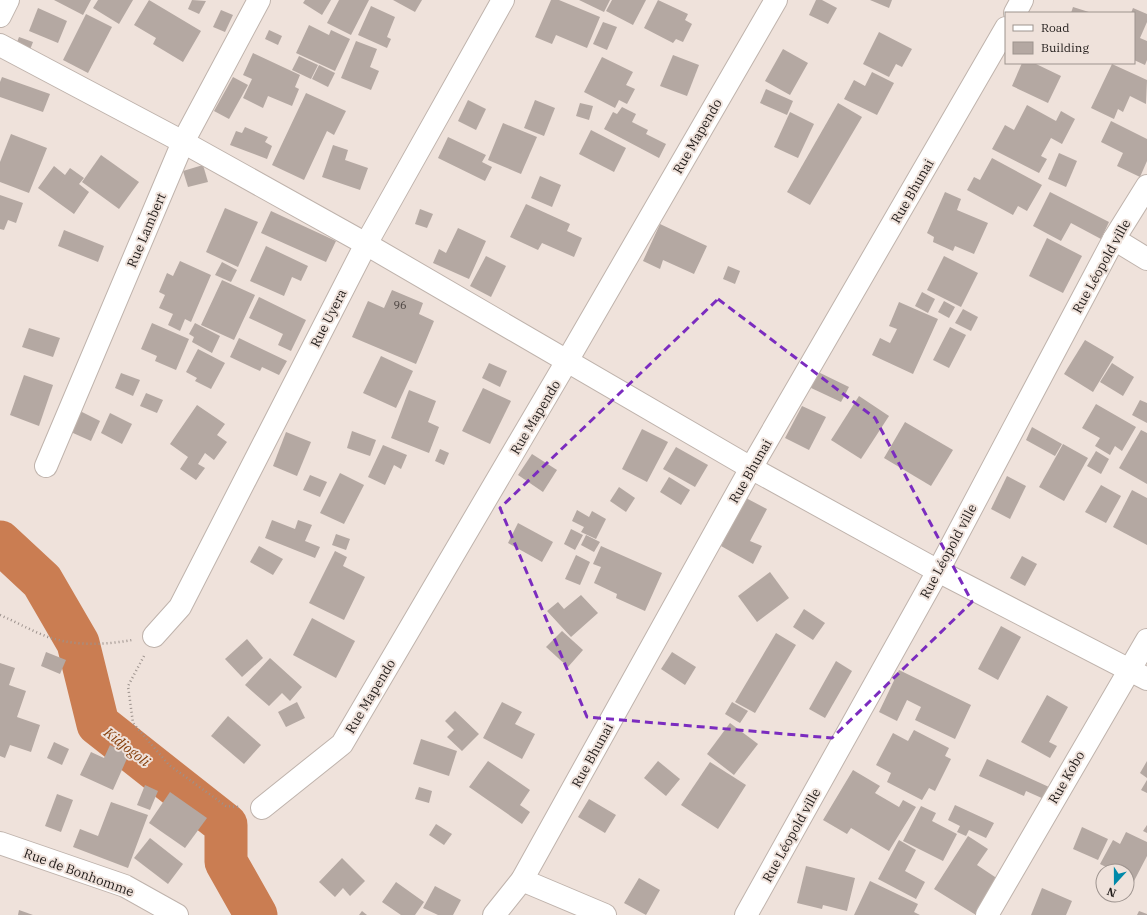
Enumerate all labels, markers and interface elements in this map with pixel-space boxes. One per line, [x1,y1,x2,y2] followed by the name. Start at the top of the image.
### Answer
[1005,12,1135,64] legend
[1041,20,1070,35] text: Road
[1041,40,1089,55] text: Building
[669,96,726,177] street label: Rue Mapendo
[887,156,938,226] street label: Rue Bhunai
[123,190,170,270] street label: Rue Lambert
[1069,216,1134,316] street label: Rue Léopold ville
[307,286,350,350] street label: Rue Uyera
[393,298,407,312] house number: 96
[507,377,564,458] street label: Rue Mapendo
[725,436,776,506] street label: Rue Bhunai
[916,501,981,601] street label: Rue Léopold ville
[342,656,399,737] street label: Rue Mapendo
[568,720,617,790] street label: Rue Bhunai
[100,723,154,771] water label: Kidjogoli
[1045,748,1088,807] street label: Rue Kobo
[759,785,824,885] street label: Rue Léopold ville
[21,845,136,900] street label: Rue de Bonhomme
[1095,863,1135,903] north arrow
[1105,884,1118,900] text: N

